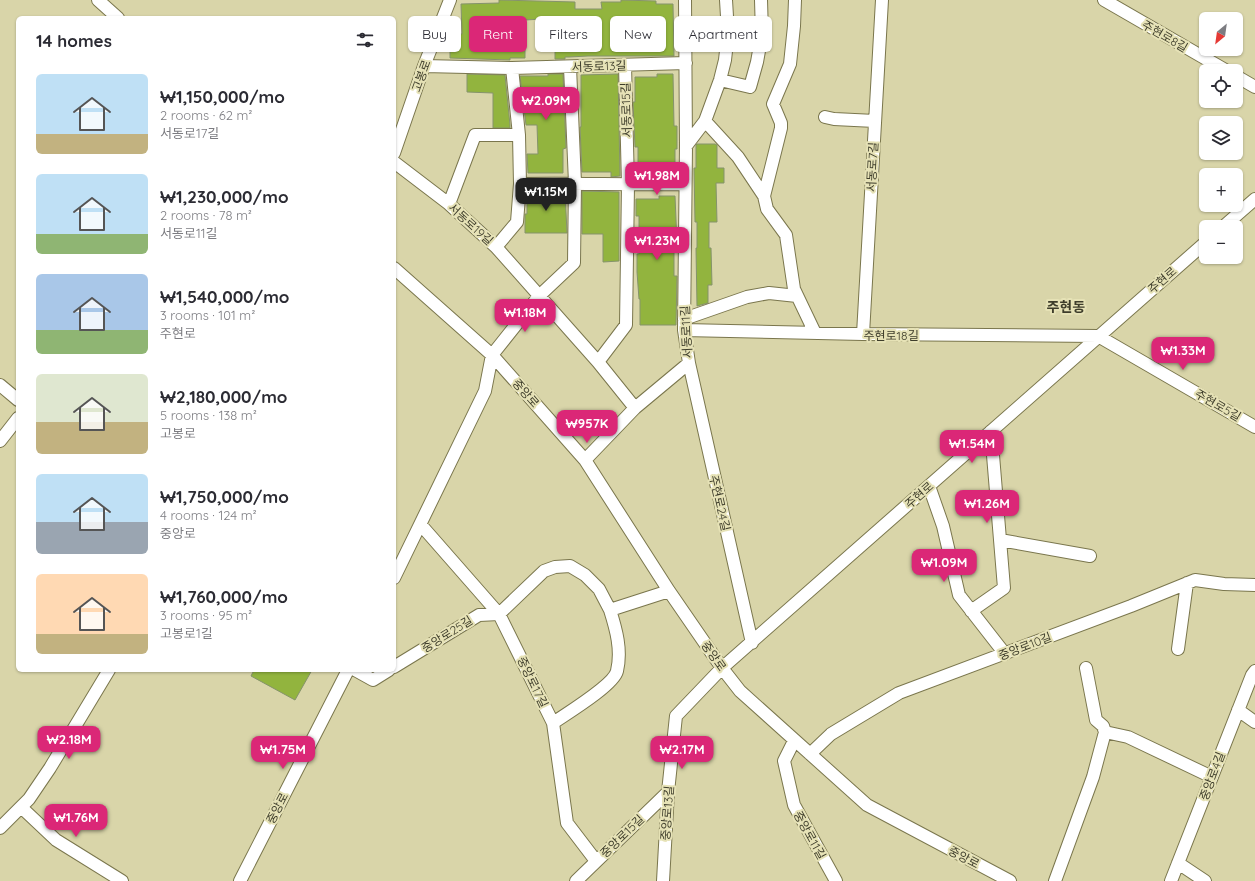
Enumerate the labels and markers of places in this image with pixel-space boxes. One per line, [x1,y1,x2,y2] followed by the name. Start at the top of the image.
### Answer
[513,87,579,121] pin: ₩2.09M
[624,162,690,196] pin: ₩1.98M
[513,178,579,212] pin: ₩1.15M
[624,227,690,261] pin: ₩1.23M
[492,299,558,333] pin: ₩1.18M
[1150,337,1216,371] pin: ₩1.33M
[559,410,615,444] pin: ₩957K
[939,430,1005,464] pin: ₩1.54M
[954,490,1020,524] pin: ₩1.26M
[911,549,977,583] pin: ₩1.09M
[36,726,102,760] pin: ₩2.18M
[250,736,316,770] pin: ₩1.75M
[649,736,715,770] pin: ₩2.17M
[43,804,109,838] pin: ₩1.76M

